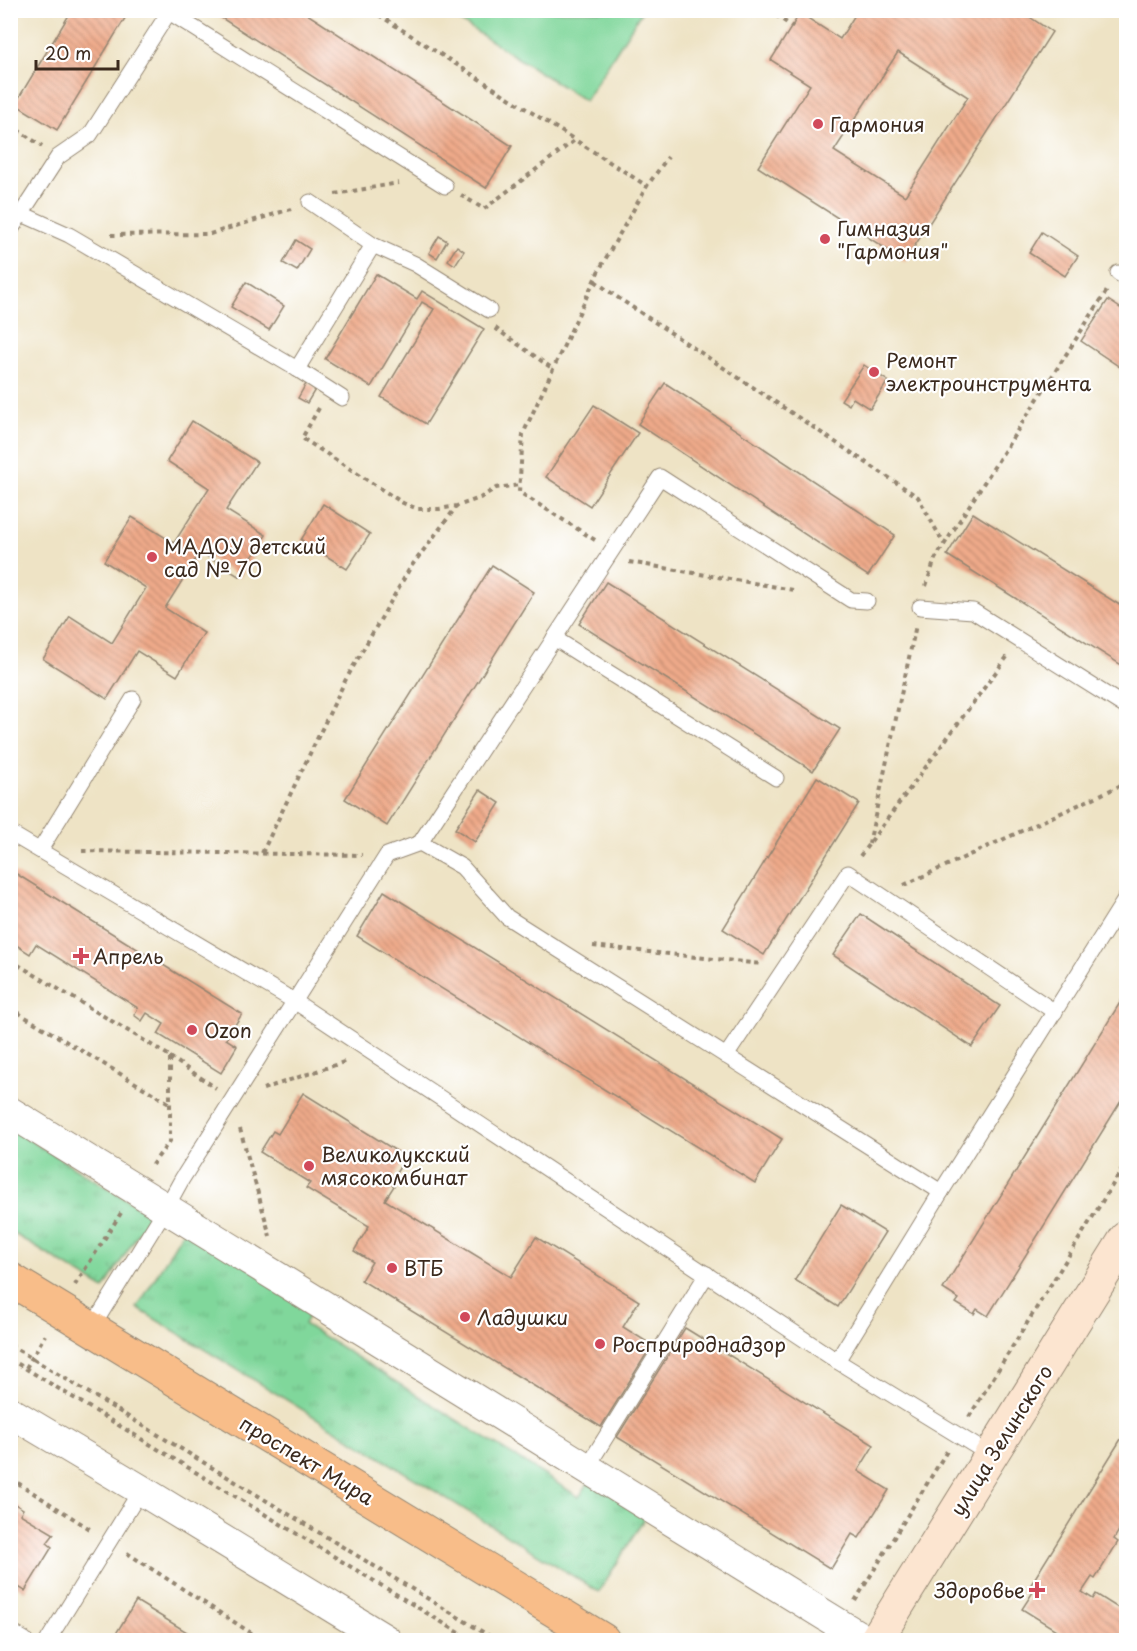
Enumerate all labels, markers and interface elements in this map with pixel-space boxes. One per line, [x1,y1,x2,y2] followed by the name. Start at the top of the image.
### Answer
[36,33,118,71] scale bar
[45,39,91,66] text: 20 m
[830,109,925,139] place label: Гармония
[811,117,825,131] marker: Гармония
[837,213,948,266] place label: Гимназия "Гармония"
[818,232,832,246] marker: Гимназия "Гармония"
[886,345,1092,398] place label: Ремонт электроинструмента
[867,365,881,379] marker: Ремонт электроинструмента
[164,531,326,584] place label: МАДОУ детский сад № 70
[145,550,159,564] marker: МАДОУ детский сад № 70
[93,941,163,971] place label: Апрель
[74,949,88,963] marker: Апрель
[204,1015,252,1045] place label: Ozon
[185,1023,199,1037] marker: Ozon
[321,1139,470,1192] place label: Великолукский мясокомбинат
[302,1159,316,1173] marker: Великолукский мясокомбинат
[404,1253,443,1283] place label: ВТБ
[385,1261,399,1275] marker: ВТБ
[477,1302,568,1332] place label: Ладушки
[458,1310,472,1324] marker: Ладушки
[612,1329,786,1359] place label: Росприроднадзор
[593,1337,607,1351] marker: Росприроднадзор
[942,1359,1060,1521] street label: улица Зелинского
[234,1408,380,1512] street label: проспект Мира
[933,1575,1025,1605] place label: Здоровье
[1030,1583,1044,1597] marker: Здоровье

